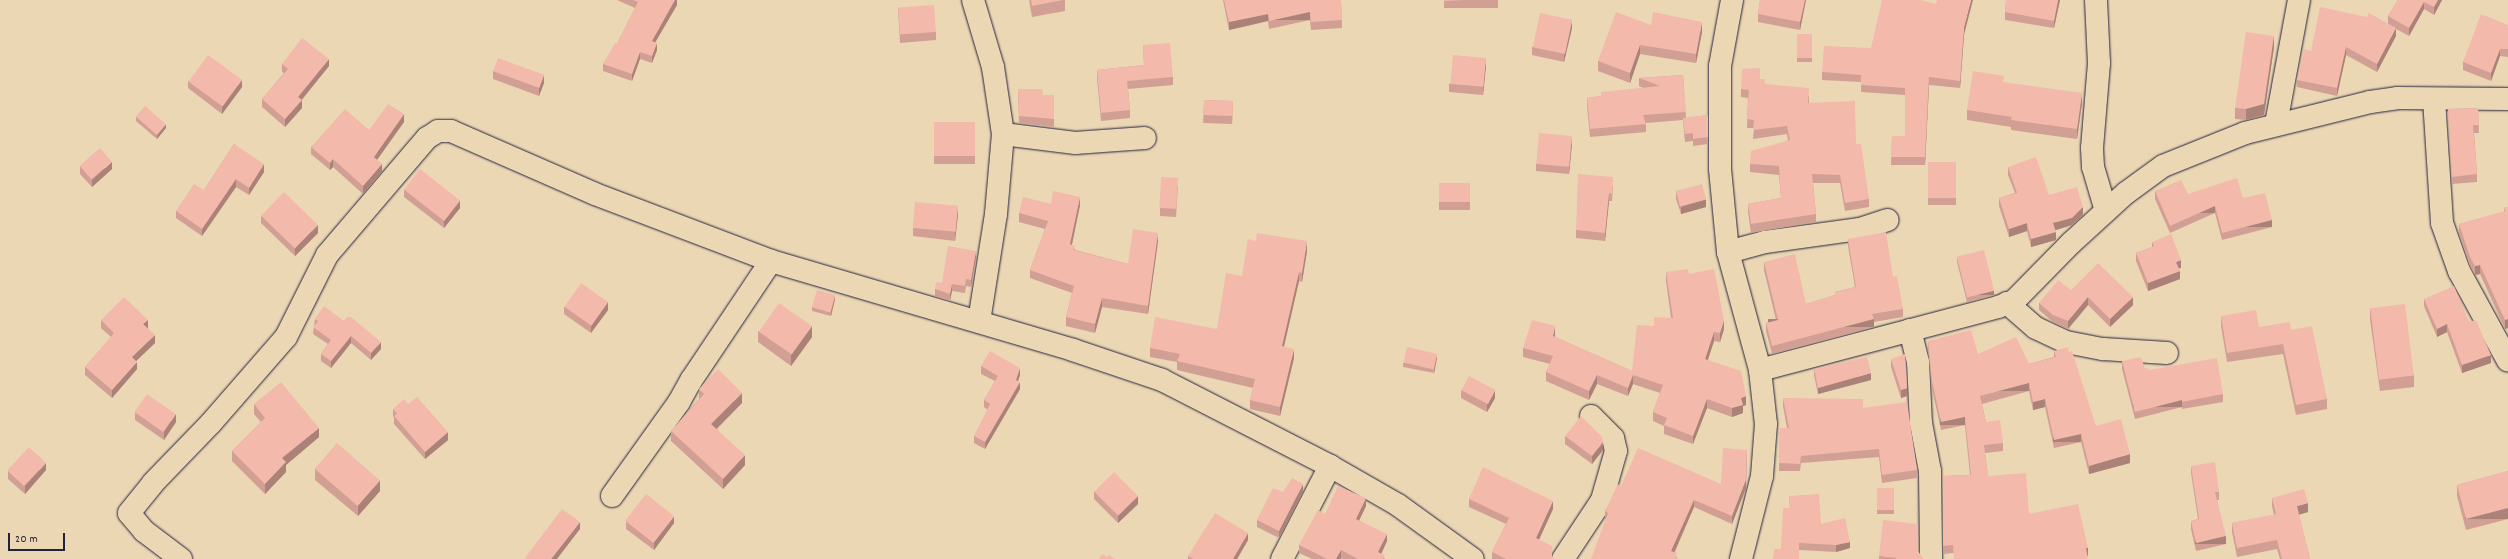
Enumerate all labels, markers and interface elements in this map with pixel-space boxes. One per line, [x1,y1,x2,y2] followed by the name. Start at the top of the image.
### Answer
[10,525,67,551] scale bar
[15,531,38,548] text: 20 m

